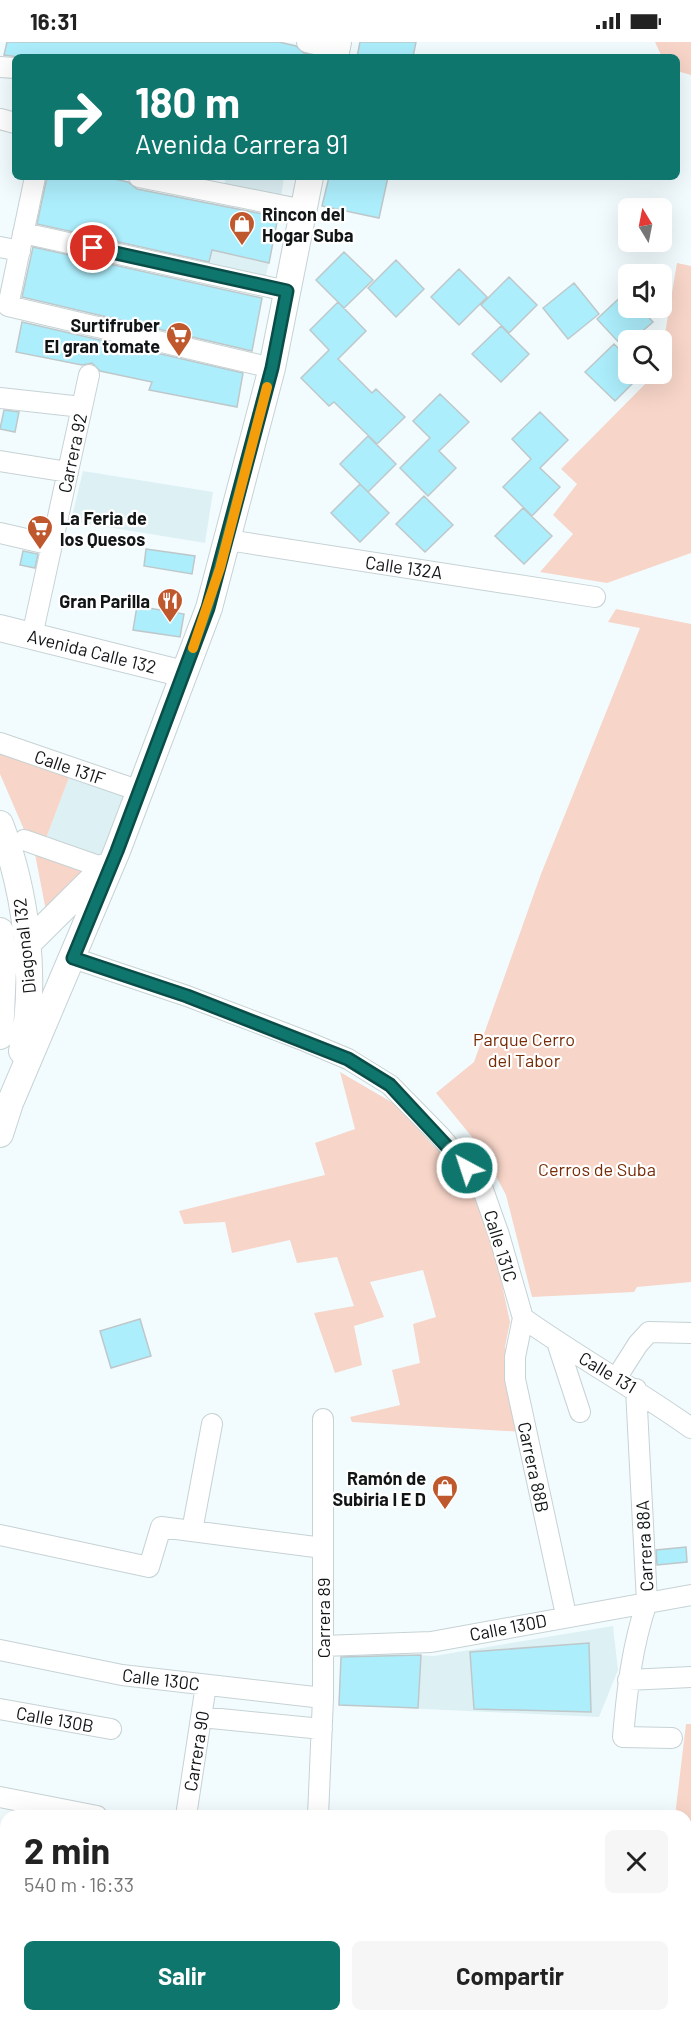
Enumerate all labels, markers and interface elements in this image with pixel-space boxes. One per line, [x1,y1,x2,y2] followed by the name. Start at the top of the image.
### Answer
[30,8,77,34] text: 16:31
[135,76,240,126] text: 180 m
[36,78,114,156] icon: right
[135,127,349,159] text: Avenida Carrera 91
[618,198,672,252] north arrow
[618,198,672,384] map controls
[262,203,354,246] place label: Rincon del Hogar Suba
[227,209,257,247] shop icon: Rincon del Hogar Suba
[67,222,118,273] pin
[76,231,109,264] icon: arrive
[618,264,672,318] button: sound
[44,314,160,357] place label: Surtifruber El gran tomate
[164,320,194,358] supermarket icon: Surtifruber El gran tomate
[618,330,672,384] button: search
[53,411,91,495] street label: Carrera 92
[60,507,147,550] place label: La Feria de los Quesos
[25,513,55,551] supermarket icon: La Feria de los Quesos
[364,551,444,583] street label: Calle 132A
[155,586,185,624] restaurant icon: Gran Parilla
[59,590,150,612] place label: Gran Parilla
[25,624,159,678] street label: Avenida Calle 132
[32,745,108,789] street label: Calle 131F
[8,897,40,995] street label: Diagonal 132
[473,1028,575,1071] park label: Parque Cerro del Tabor
[435,1136,499,1200] position arrow
[538,1158,656,1180] park label: Cerros de Suba
[480,1207,522,1285] street label: Calle 131C
[575,1346,641,1398] street label: Calle 131
[514,1420,554,1514] street label: Carrera 88B
[333,1467,426,1510] place label: Ramón de Subiria I E D
[430,1473,460,1511] shop icon: Ramón de Subiria I E D
[631,1500,657,1592] street label: Carrera 88A
[312,1578,334,1658] street label: Carrera 89
[467,1609,549,1645] street label: Calle 130D
[121,1663,201,1695] street label: Calle 130C
[14,1701,96,1737] street label: Calle 130B
[179,1709,213,1793] street label: Carrera 90
[24,1828,110,1871] text: 2 min
[605,1830,668,1893] button: close
[24,1872,134,1896] text: 540 m · 16:33
[24,1941,340,2010] button: Salir
[352,1941,668,2010] button: Compartir

